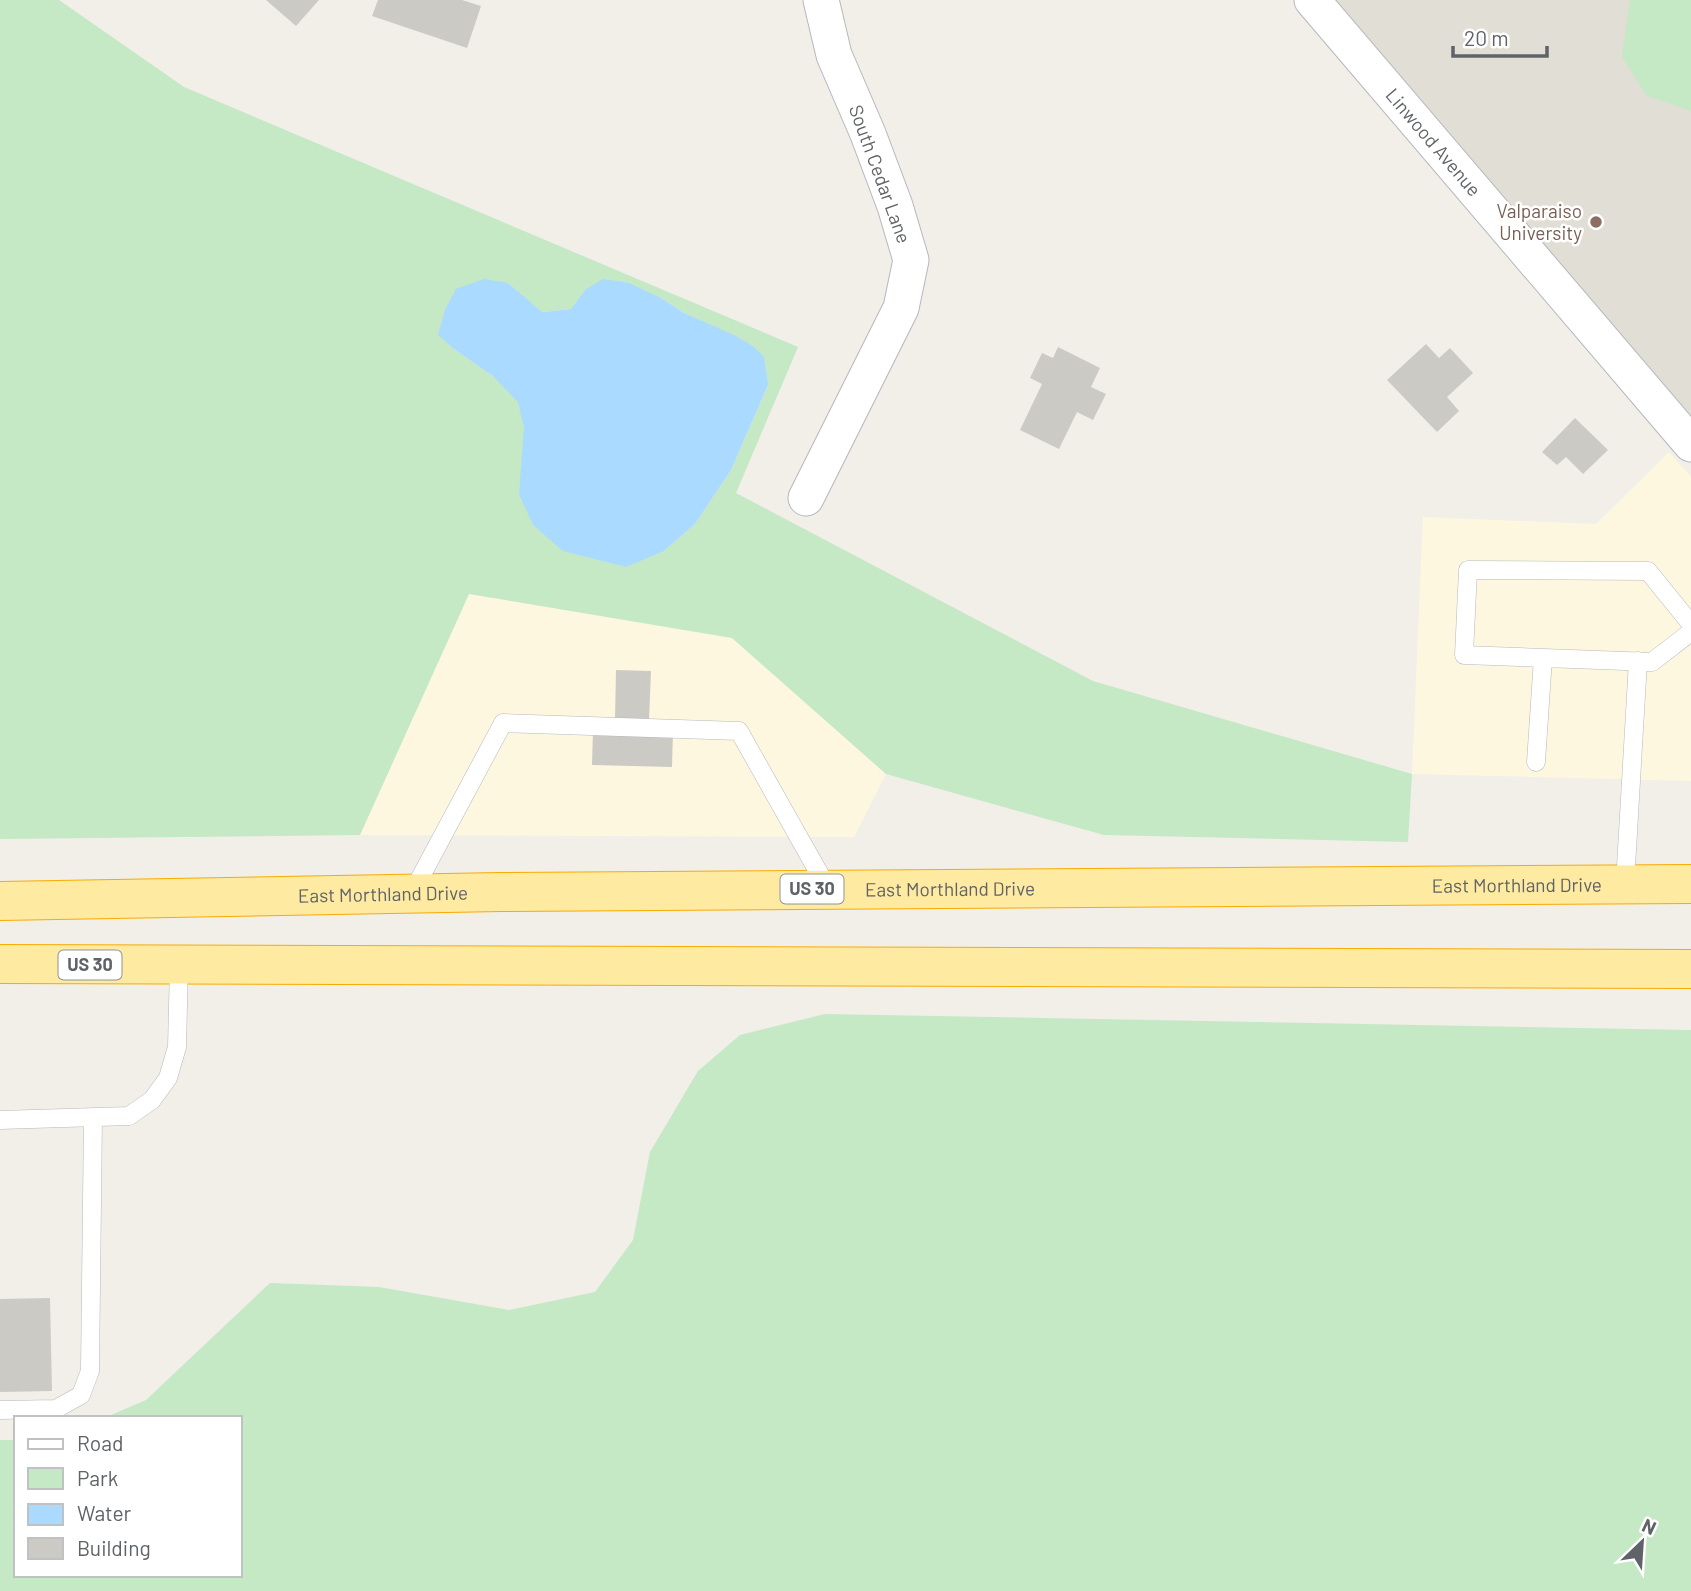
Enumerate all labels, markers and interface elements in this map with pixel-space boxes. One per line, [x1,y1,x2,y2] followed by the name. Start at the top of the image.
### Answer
[1453,14,1548,58] scale bar
[1464,25,1509,50] text: 20 m
[1381,83,1486,201] street label: Linwood Avenue
[845,101,916,246] street label: South Cedar Lane
[1497,199,1582,244] place label: Valparaiso University
[1588,214,1604,230] marker: Valparaiso University
[1432,873,1602,897] street label: East Morthland Drive
[780,874,844,904] road number: US 30
[865,876,1035,901] street label: East Morthland Drive
[298,881,468,907] street label: East Morthland Drive
[58,950,122,980] road number: US 30
[14,1416,242,1577] legend
[77,1430,123,1455] text: Road
[77,1465,118,1490] text: Park
[77,1500,132,1525] text: Water
[1607,1507,1677,1577] north arrow
[1639,1513,1660,1539] text: N
[77,1535,151,1560] text: Building

